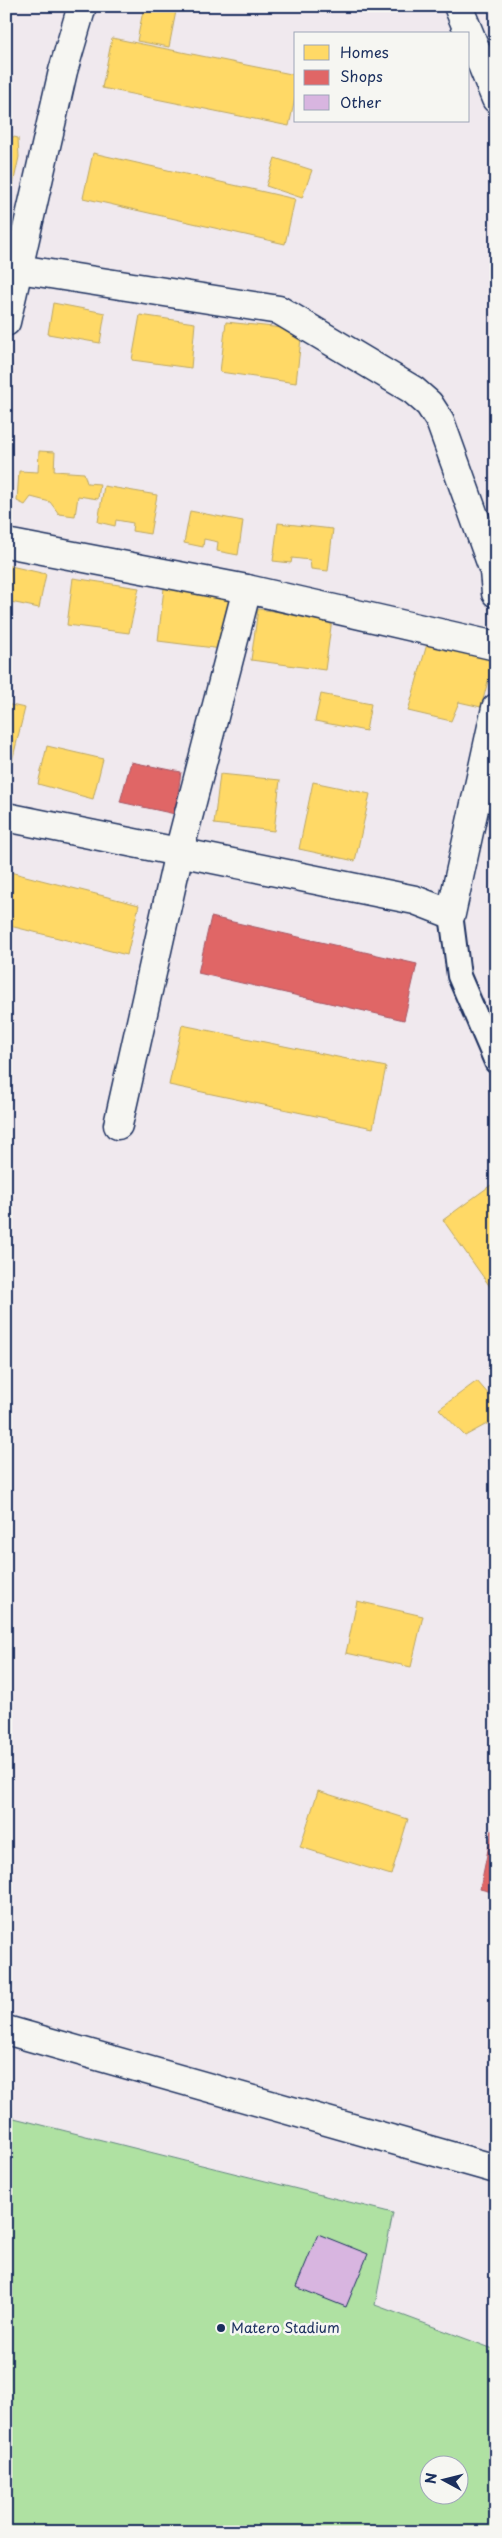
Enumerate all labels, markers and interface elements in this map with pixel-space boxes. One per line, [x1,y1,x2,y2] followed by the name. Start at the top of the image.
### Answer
[294,32,470,122] legend
[340,40,389,63] text: Homes
[340,64,383,87] text: Shops
[340,90,381,113] text: Other
[231,2317,340,2338] place label: Matero Stadium
[215,2322,227,2334] marker: Matero Stadium
[420,2456,470,2506] north arrow
[420,2472,442,2485] text: N

